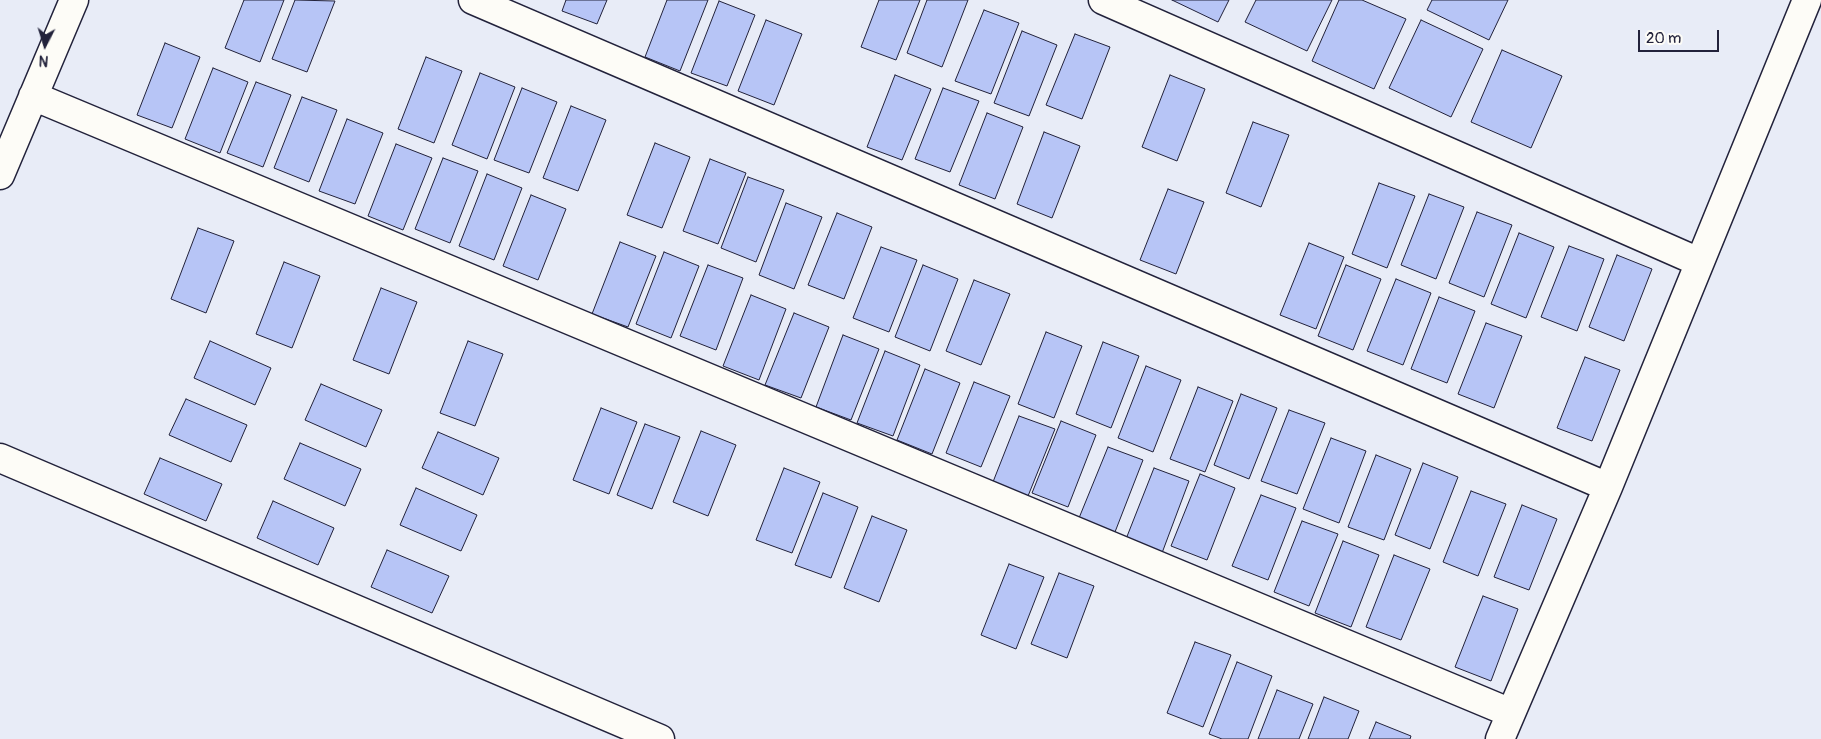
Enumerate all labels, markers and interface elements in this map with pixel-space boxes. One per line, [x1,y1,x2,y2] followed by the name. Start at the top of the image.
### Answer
[20,20,70,70] north arrow
[1641,20,1722,52] scale bar
[1646,29,1681,48] text: 20 m
[38,52,49,69] text: N

